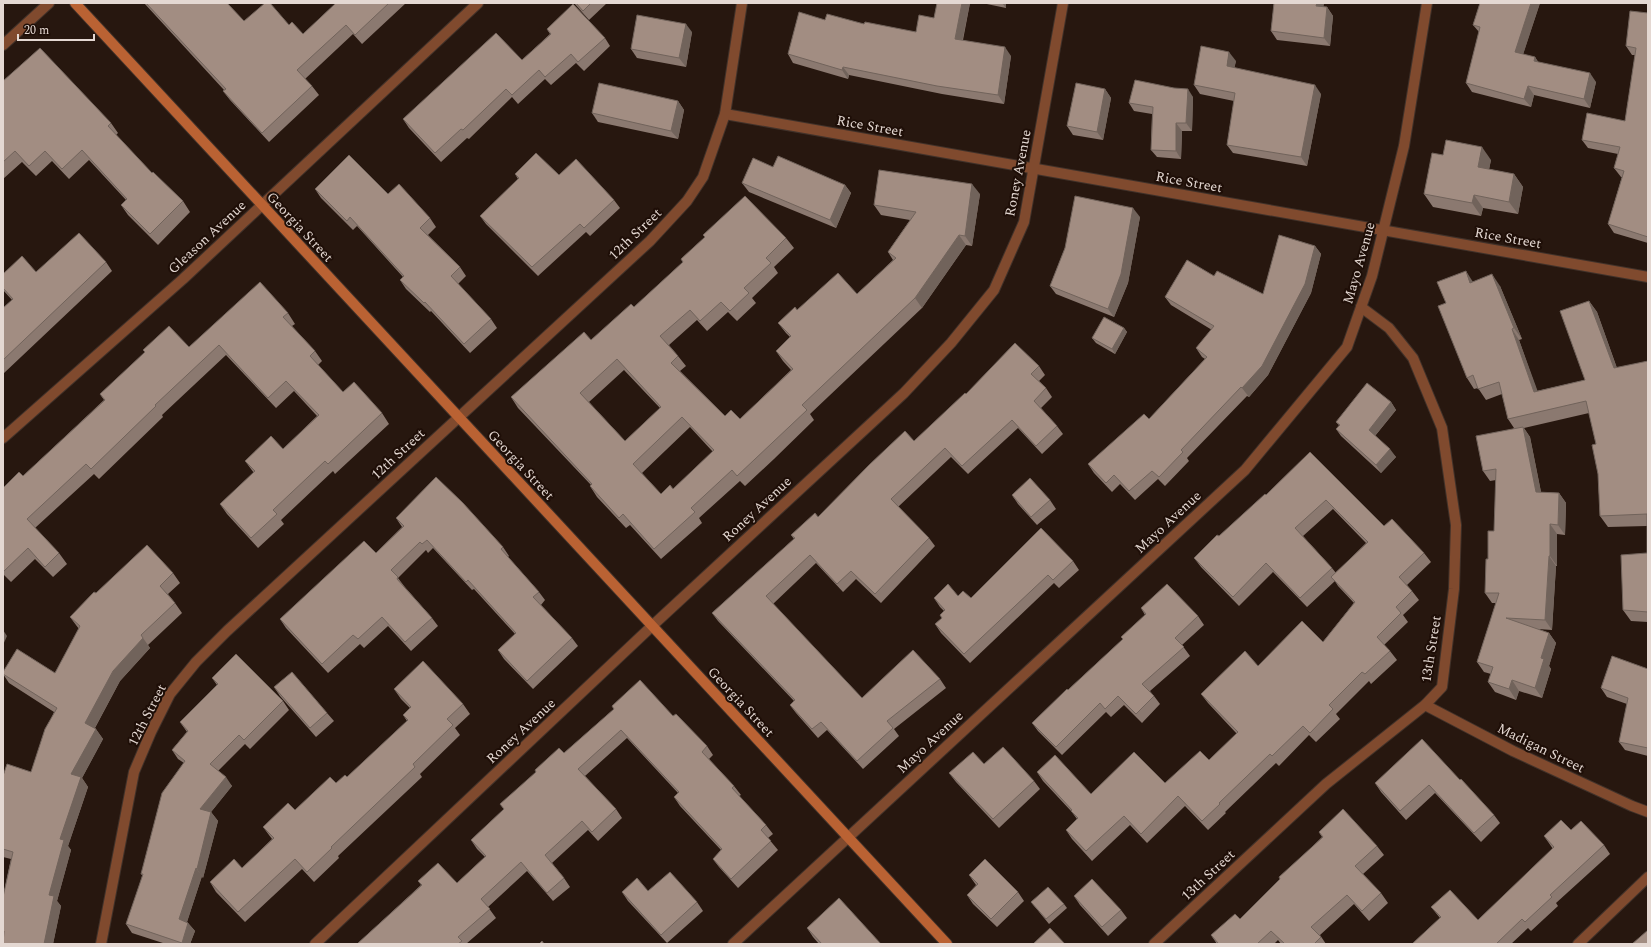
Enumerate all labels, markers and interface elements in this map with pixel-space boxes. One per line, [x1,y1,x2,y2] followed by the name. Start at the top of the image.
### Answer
[18,16,94,42] scale bar
[24,21,49,40] text: 20 m
[835,110,905,142] street label: Rice Street
[999,128,1037,218] street label: Roney Avenue
[1154,166,1224,198] street label: Rice Street
[262,187,338,267] street label: Georgia Street
[163,195,251,279] street label: Gleason Avenue
[603,203,667,265] street label: 12th Street
[1337,219,1381,306] street label: Mayo Avenue
[1473,222,1543,254] street label: Rice Street
[366,423,430,485] street label: 12th Street
[483,425,559,505] street label: Georgia Street
[718,471,797,547] street label: Roney Avenue
[1130,485,1206,558] street label: Mayo Avenue
[1415,614,1447,684] street label: 13th Street
[703,662,779,742] street label: Georgia Street
[122,680,172,750] street label: 12th Street
[482,693,561,769] street label: Roney Avenue
[892,705,968,778] street label: Mayo Avenue
[1494,718,1588,778] street label: Madigan Street
[1176,844,1240,906] street label: 13th Street

